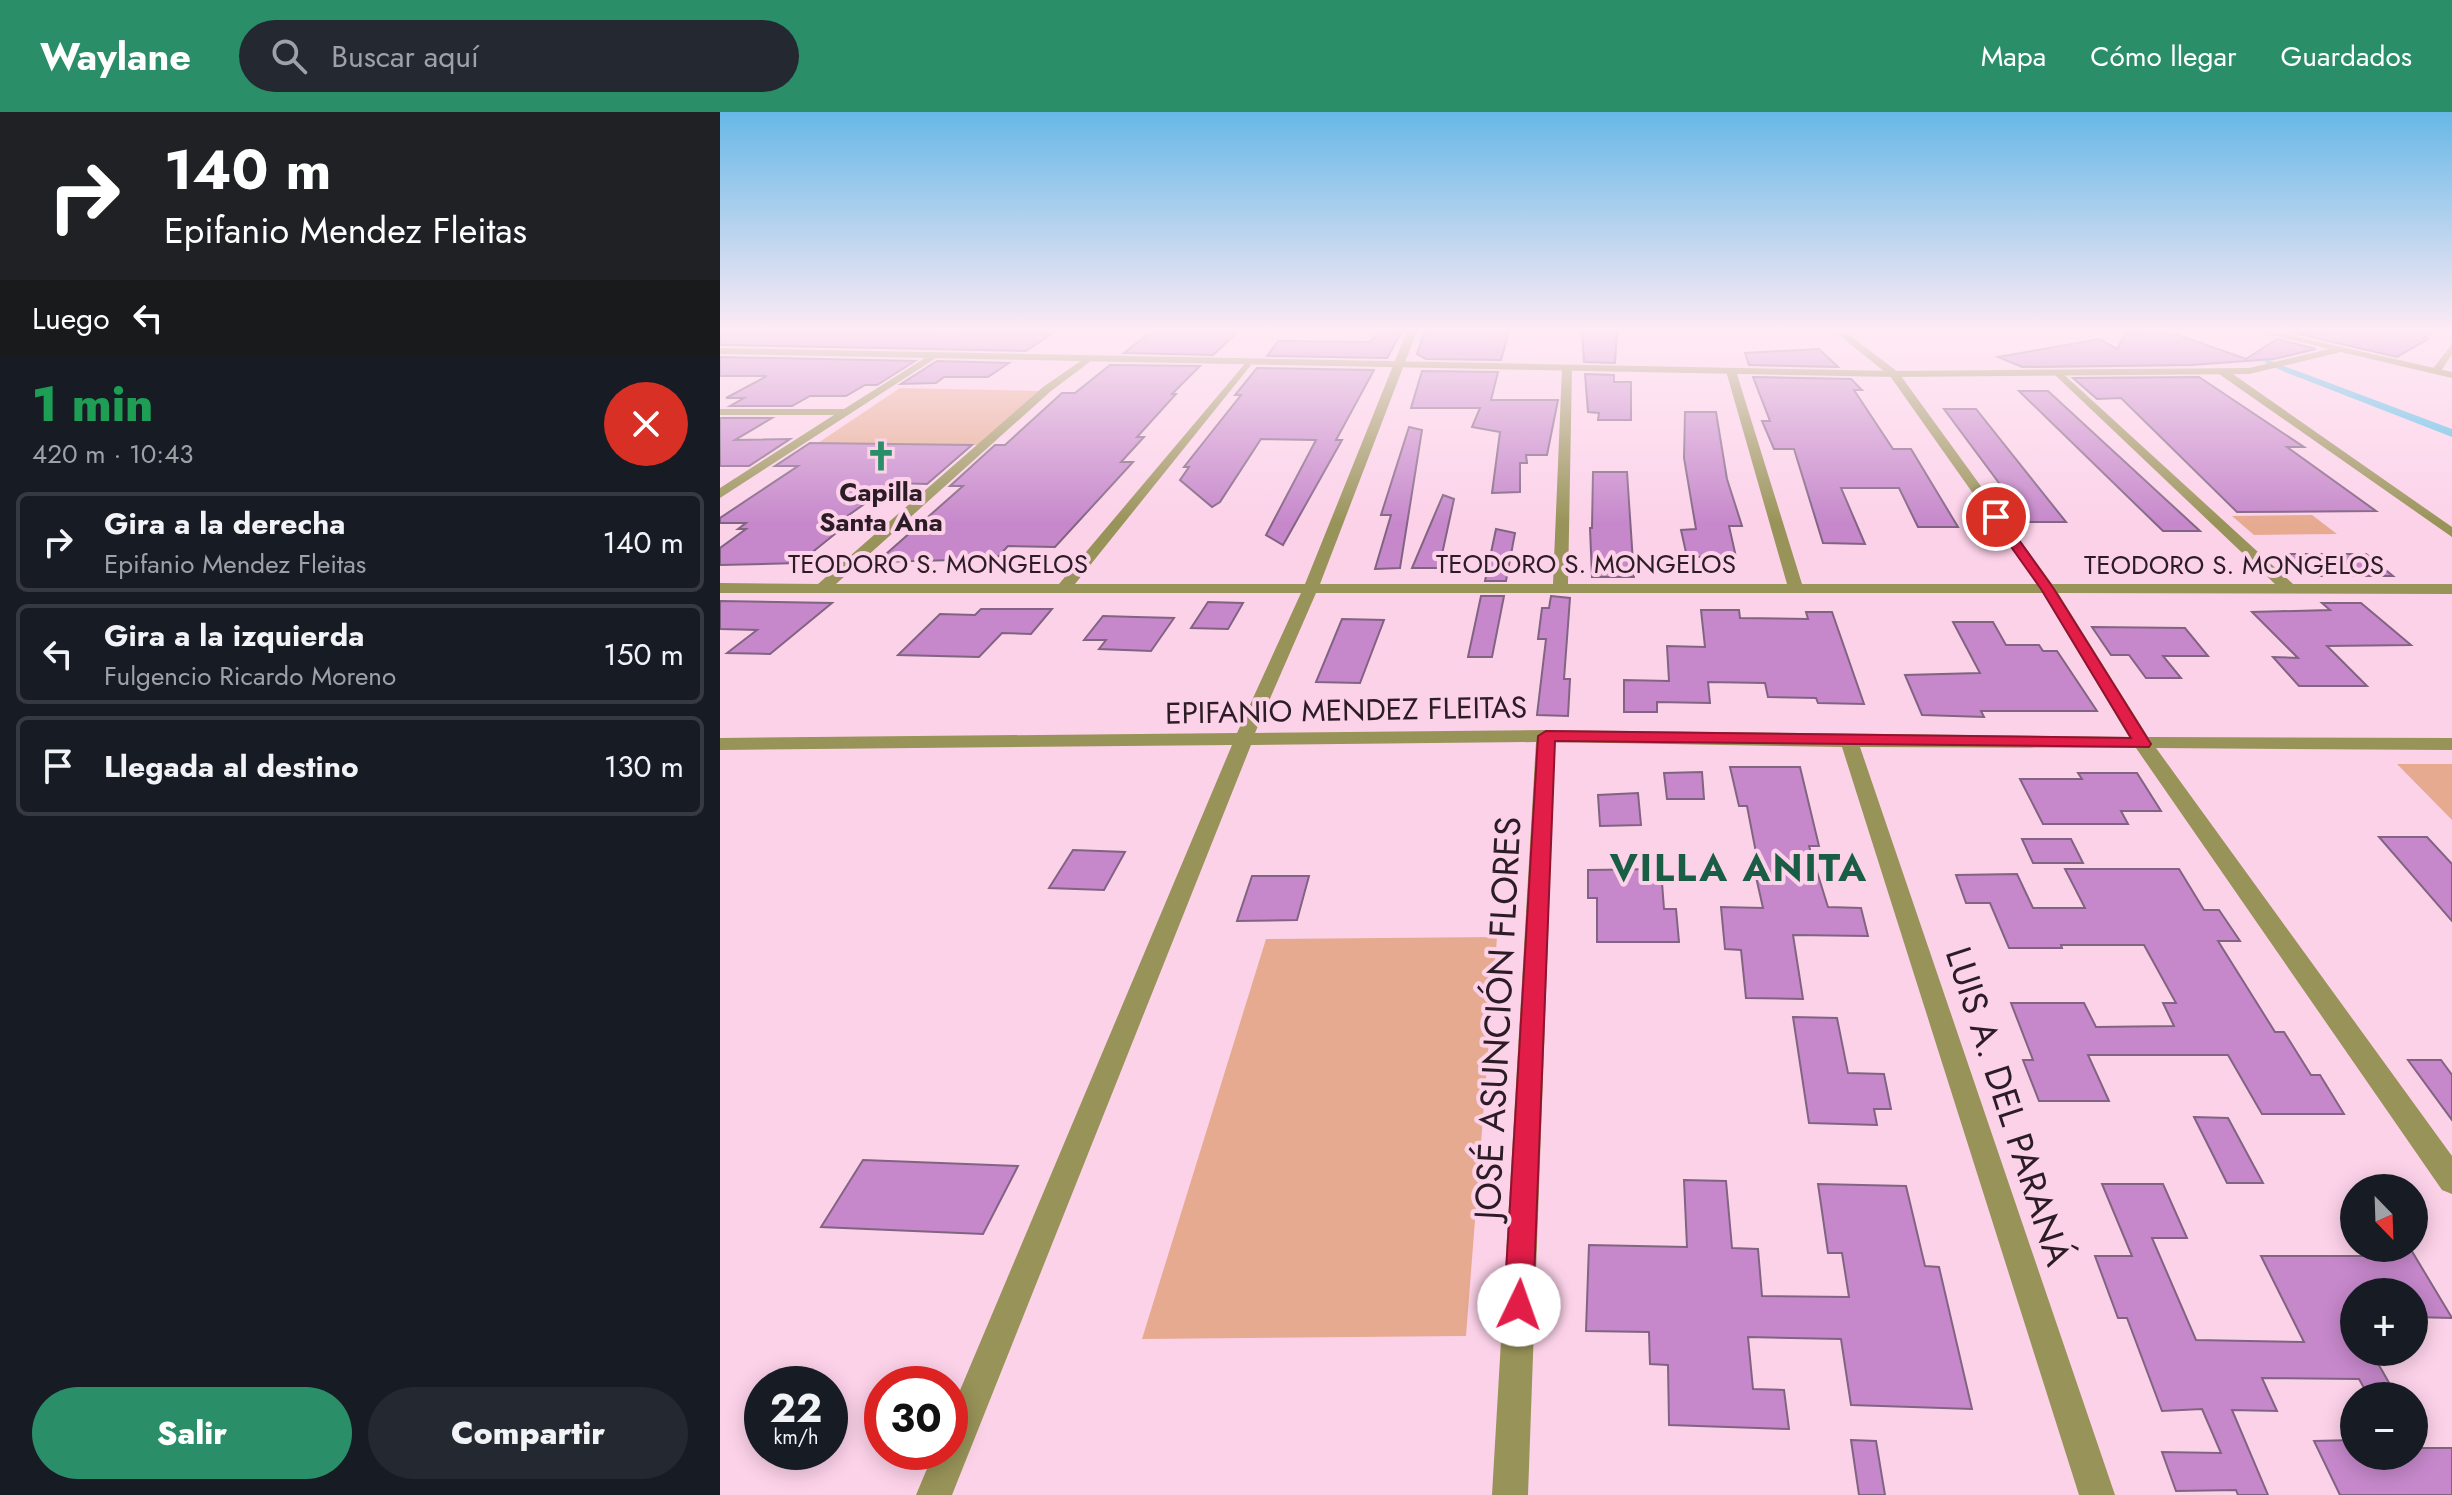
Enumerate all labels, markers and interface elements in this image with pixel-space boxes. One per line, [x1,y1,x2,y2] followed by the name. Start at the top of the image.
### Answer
[239,20,799,92] search box
[40,29,191,84] text: Waylane
[267,34,311,78] icon: search
[331,35,479,78] text: Buscar aquí
[1981,36,2046,77] text: Mapa
[2090,36,2237,77] text: Cómo llegar
[2281,36,2412,77] text: Guardados
[164,129,331,210] text: 140 m
[32,144,136,248] icon: right
[164,204,527,256] text: Epifanio Mendez Fleitas
[126,296,170,340] icon: left
[32,297,110,340] text: Luego
[32,370,153,439] text: 1 min
[604,382,688,466] button: close
[32,435,194,473] text: 420 m · 10:43
[864,439,898,473] church icon: Capilla Santa Ana
[819,473,943,541] place label: Capilla Santa Ana
[1962,483,2030,551] pin
[1974,495,2018,539] icon: arrive
[104,502,345,545] text: Gira a la derecha
[36,520,80,564] icon: right
[603,521,684,564] text: 140 m
[104,545,366,583] text: Epifanio Mendez Fleitas
[788,545,1088,583] street label: TEODORO S. MONGELOS
[1436,545,1736,583] street label: TEODORO S. MONGELOS
[2084,546,2384,584] street label: TEODORO S. MONGELOS
[104,614,364,657] text: Gira a la izquierda
[36,632,80,676] icon: left
[603,633,684,676] text: 150 m
[104,657,396,695] text: Fulgencio Ricardo Moreno
[1165,685,1527,735] street label: EPIFANIO MENDEZ FLEITAS
[36,744,80,788] icon: arrive
[104,745,359,788] text: Llegada al destino
[604,745,684,788] text: 130 m
[1460,815,1534,1225] street label: JOSÉ ASUNCIÓN FLORES
[1609,840,1868,895] district label: VILLA ANITA
[1933,940,2085,1272] street label: LUIS A. DEL PARANÁ
[2340,1174,2428,1262] north arrow
[2340,1174,2428,1470] map controls
[1477,1263,1561,1347] position arrow
[2340,1278,2428,1366] button: +
[864,1366,968,1470] speed limit sign: 30
[770,1379,822,1437] text: 22
[2340,1382,2428,1470] button: −
[32,1387,352,1479] button: Salir
[368,1387,688,1479] button: Compartir
[773,1423,819,1452] text: km/h

